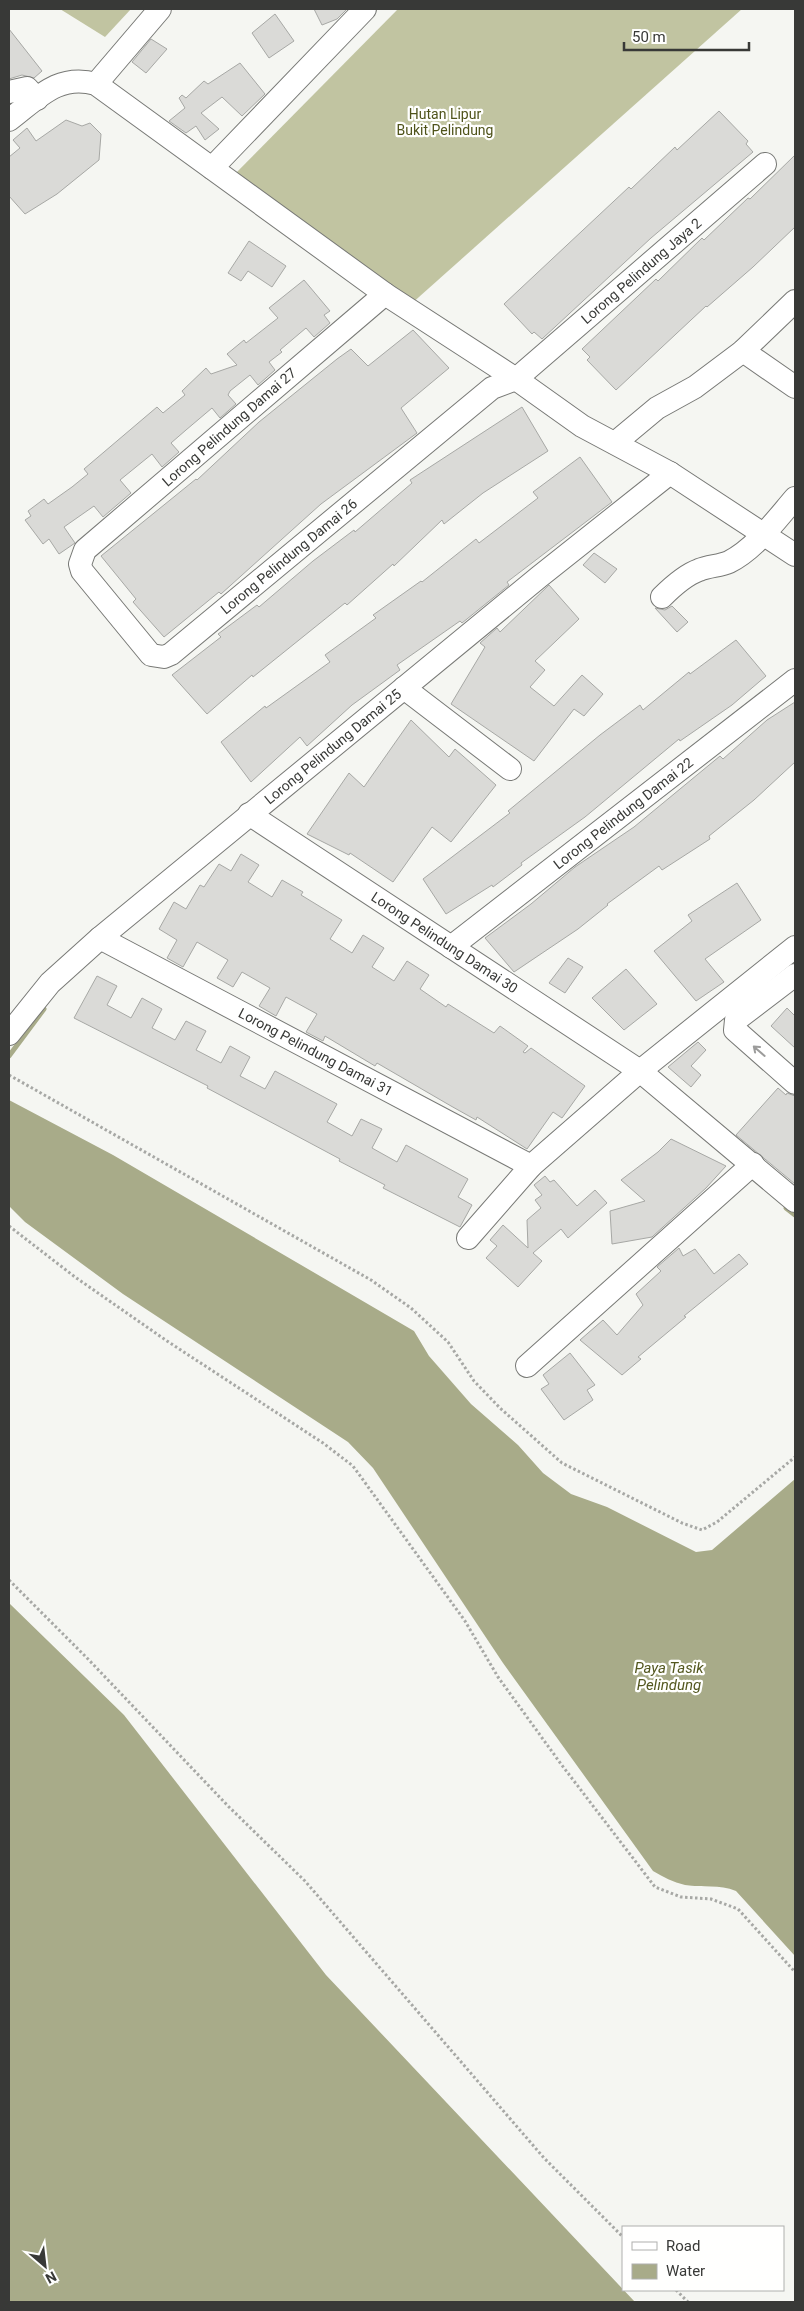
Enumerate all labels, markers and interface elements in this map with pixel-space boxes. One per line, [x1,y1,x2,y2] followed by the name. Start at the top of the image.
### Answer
[624,20,749,52] scale bar
[632,28,666,46] text: 50 m
[397,106,493,138] park label: Hutan Lipur Bukit Pelindung
[578,215,705,327] street label: Lorong Pelindung Jaya 2
[159,365,299,489] street label: Lorong Pelindung Damai 27
[217,495,360,617] street label: Lorong Pelindung Damai 26
[261,686,404,807] street label: Lorong Pelindung Damai 25
[550,754,696,872] street label: Lorong Pelindung Damai 22
[368,889,521,997] street label: Lorong Pelindung Damai 30
[236,1005,395,1099] street label: Lorong Pelindung Damai 31
[752,1045,765,1057] one-way arrow
[634,1659,704,1694] water label: Paya Tasik Pelindung
[622,2226,784,2291] legend
[666,2237,700,2255] text: Road
[20,2241,70,2291] north arrow
[666,2262,705,2280] text: Water
[43,2268,59,2287] text: N

